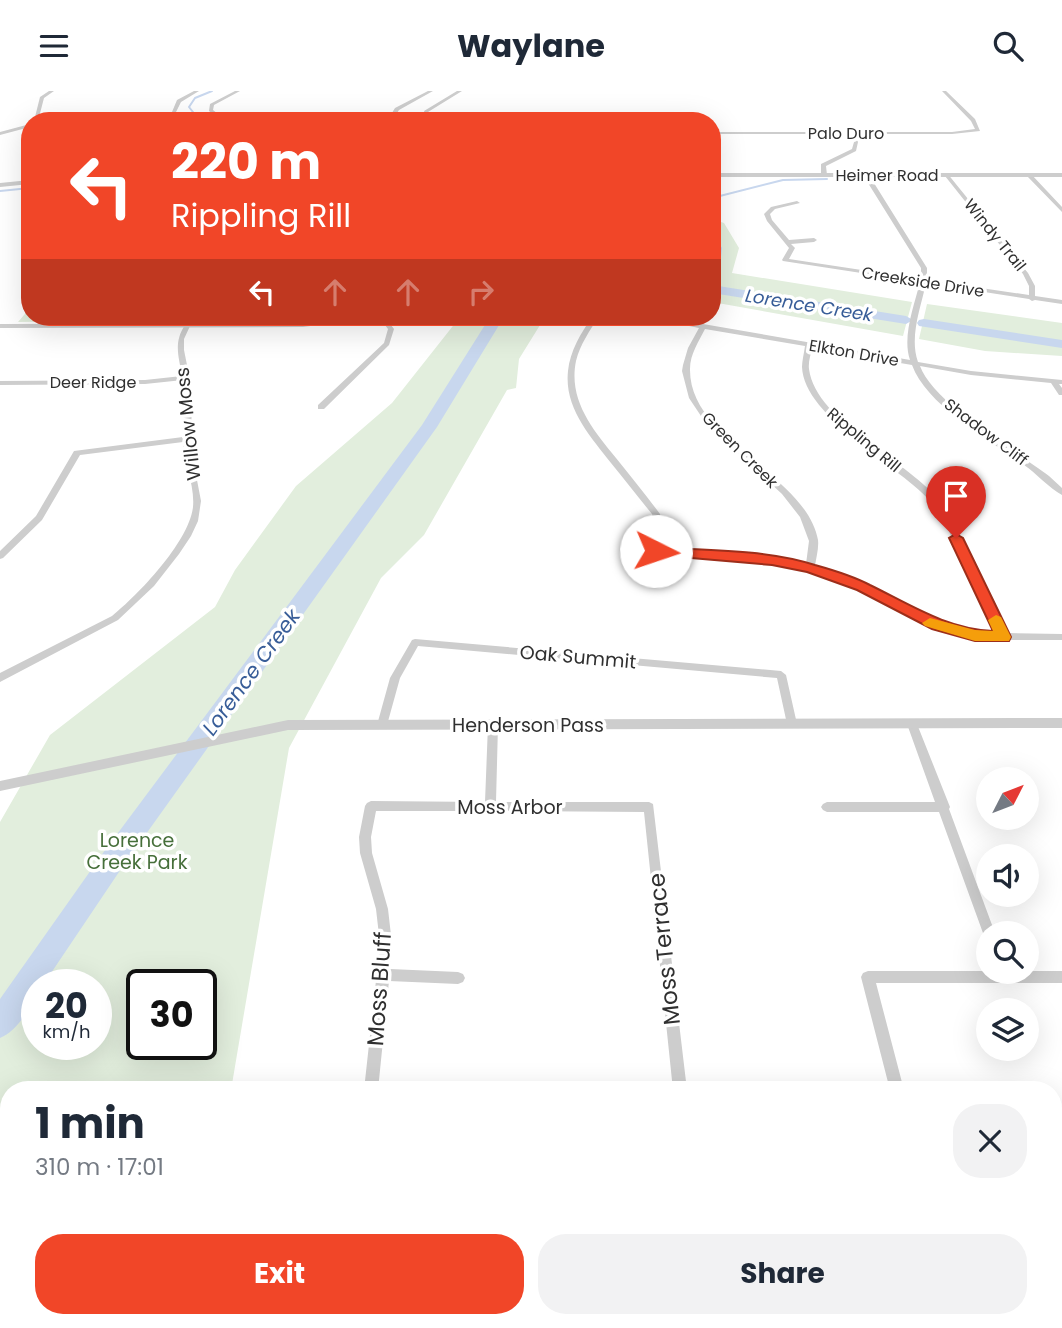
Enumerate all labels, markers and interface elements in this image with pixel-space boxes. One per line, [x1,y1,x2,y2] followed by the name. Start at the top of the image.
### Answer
[457,23,605,68] text: Waylane
[35,27,73,65] icon: menu
[989,27,1027,65] icon: search
[808,122,884,145] street label: Palo Duro
[171,128,321,196] text: 220 m
[56,140,147,231] icon: left
[835,164,939,187] street label: Heimer Road
[171,193,351,238] text: Rippling Rill
[959,194,1031,276] street label: Windy Trail
[860,261,986,303] street label: Creekside Drive
[243,273,281,311] icon: left
[316,273,354,311] icon: ahead
[389,273,427,311] icon: ahead
[462,273,500,311] icon: right
[744,283,875,327] water label: Lorence Creek
[807,334,901,372] street label: Elkton Drive
[169,366,207,482] street label: Willow Moss
[50,371,136,394] street label: Deer Ridge
[939,393,1033,471] street label: Shadow Cliff
[822,402,906,478] street label: Rippling Rill
[697,407,784,494] street label: Green Creek
[926,466,986,538] pin
[937,477,975,515] icon: arrive
[619,514,693,588] position arrow
[195,602,307,741] water label: Lorence Creek
[519,638,637,676] street label: Oak Summit
[452,712,604,739] street label: Henderson Pass
[976,767,1040,829] north arrow
[976,767,1039,1061] map controls
[457,794,563,821] street label: Moss Arbor
[87,827,188,876] park label: Lorence Creek Park
[976,844,1039,907] button: sound
[640,872,688,1026] street label: Moss Terrace
[976,921,1039,984] button: search
[359,931,399,1047] street label: Moss Bluff
[126,969,217,1060] speed limit sign: 30
[45,981,88,1030] text: 20
[976,998,1039,1061] button: layers
[43,1019,90,1044] text: km/h
[35,1094,145,1153] text: 1 min
[953,1104,1027,1178] button: close
[35,1151,164,1183] text: 310 m · 17:01
[35,1234,524,1314] button: Exit
[538,1234,1027,1314] button: Share

